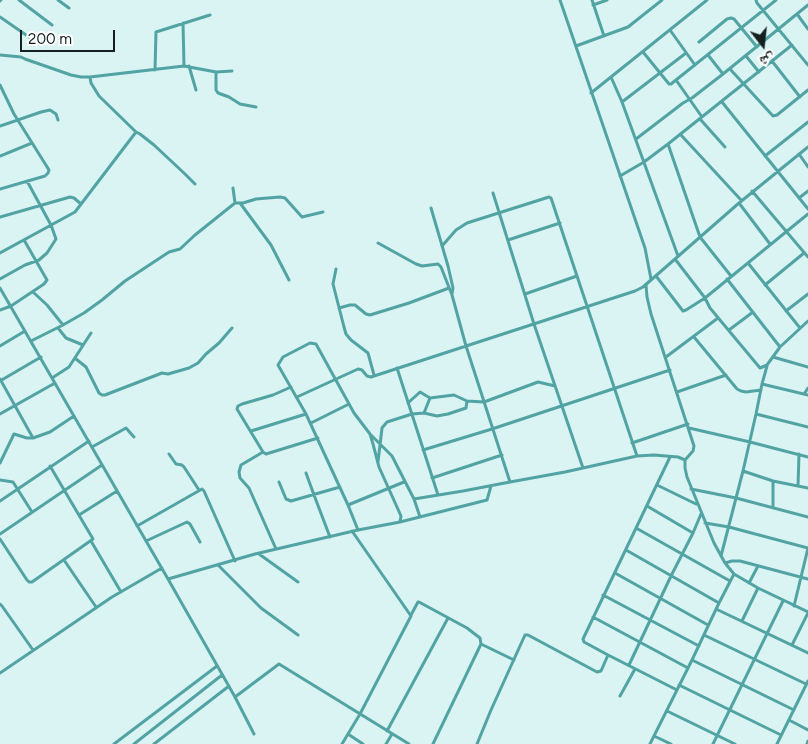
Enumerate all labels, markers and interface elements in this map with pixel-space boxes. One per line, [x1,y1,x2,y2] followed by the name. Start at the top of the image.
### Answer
[22,20,118,52] scale bar
[738,20,788,70] north arrow
[28,30,72,48] text: 200 m
[758,50,777,70] text: ش

